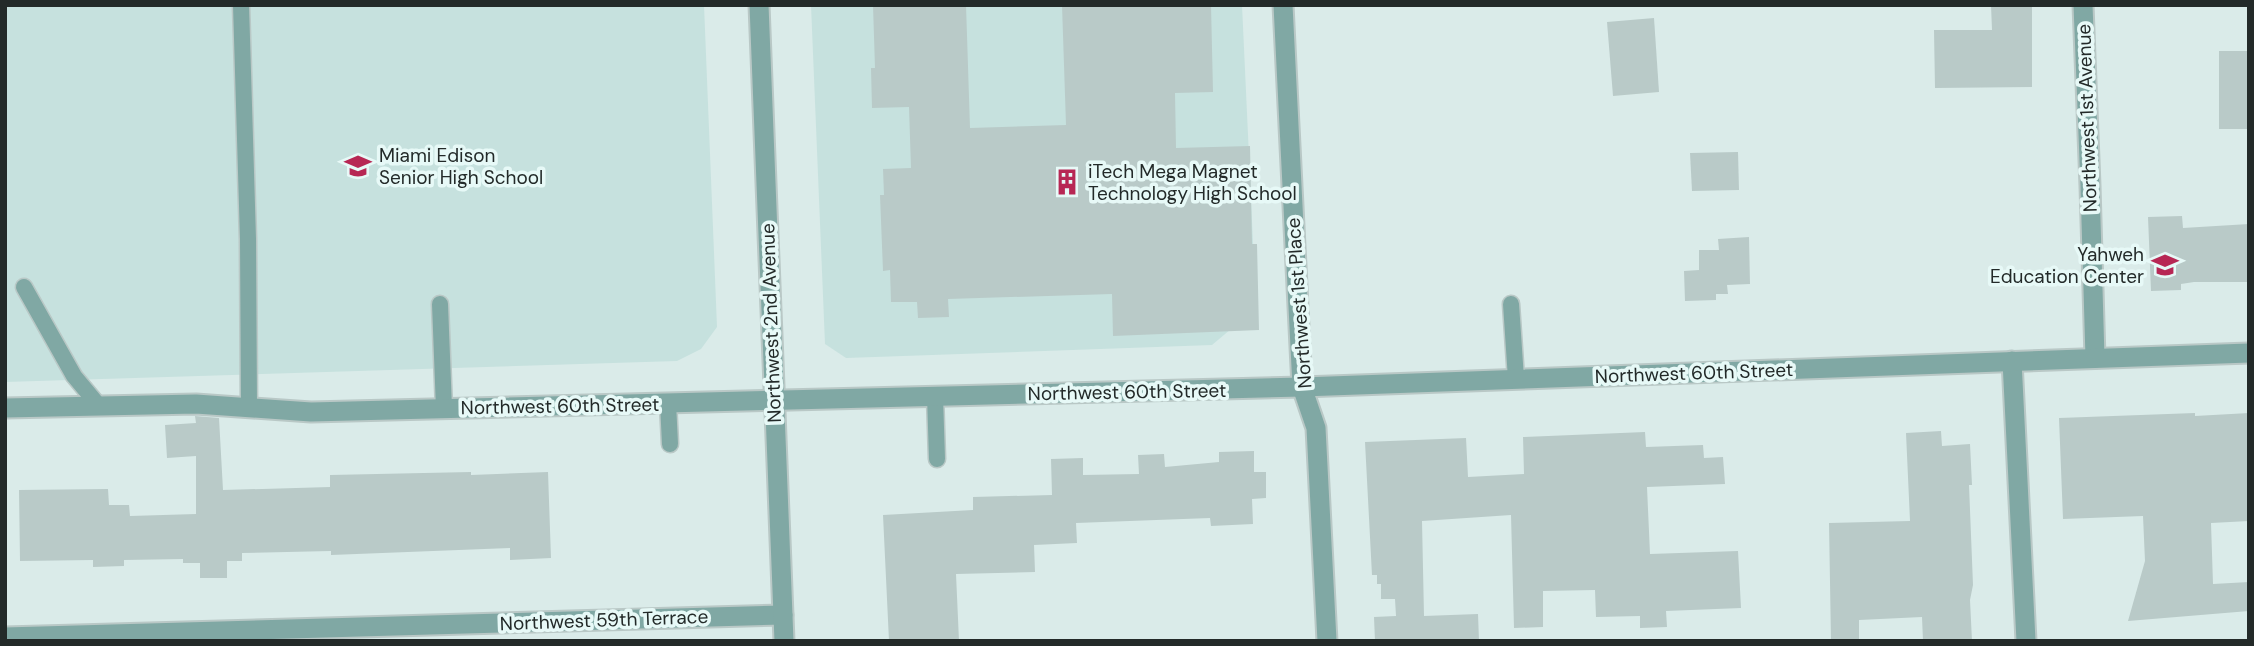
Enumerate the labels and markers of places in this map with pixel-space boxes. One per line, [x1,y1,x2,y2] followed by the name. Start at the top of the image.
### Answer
[379,143,543,190] place label: Miami Edison Senior High School
[343,151,373,181] school or university icon: Miami Edison Senior High School
[1088,159,1297,206] place label: iTech Mega Magnet Technology High School
[1052,167,1082,197] building icon: iTech Mega Magnet Technology High School
[1990,242,2144,289] place label: Yahweh Education Center
[2150,250,2180,280] school or university icon: Yahweh Education Center

